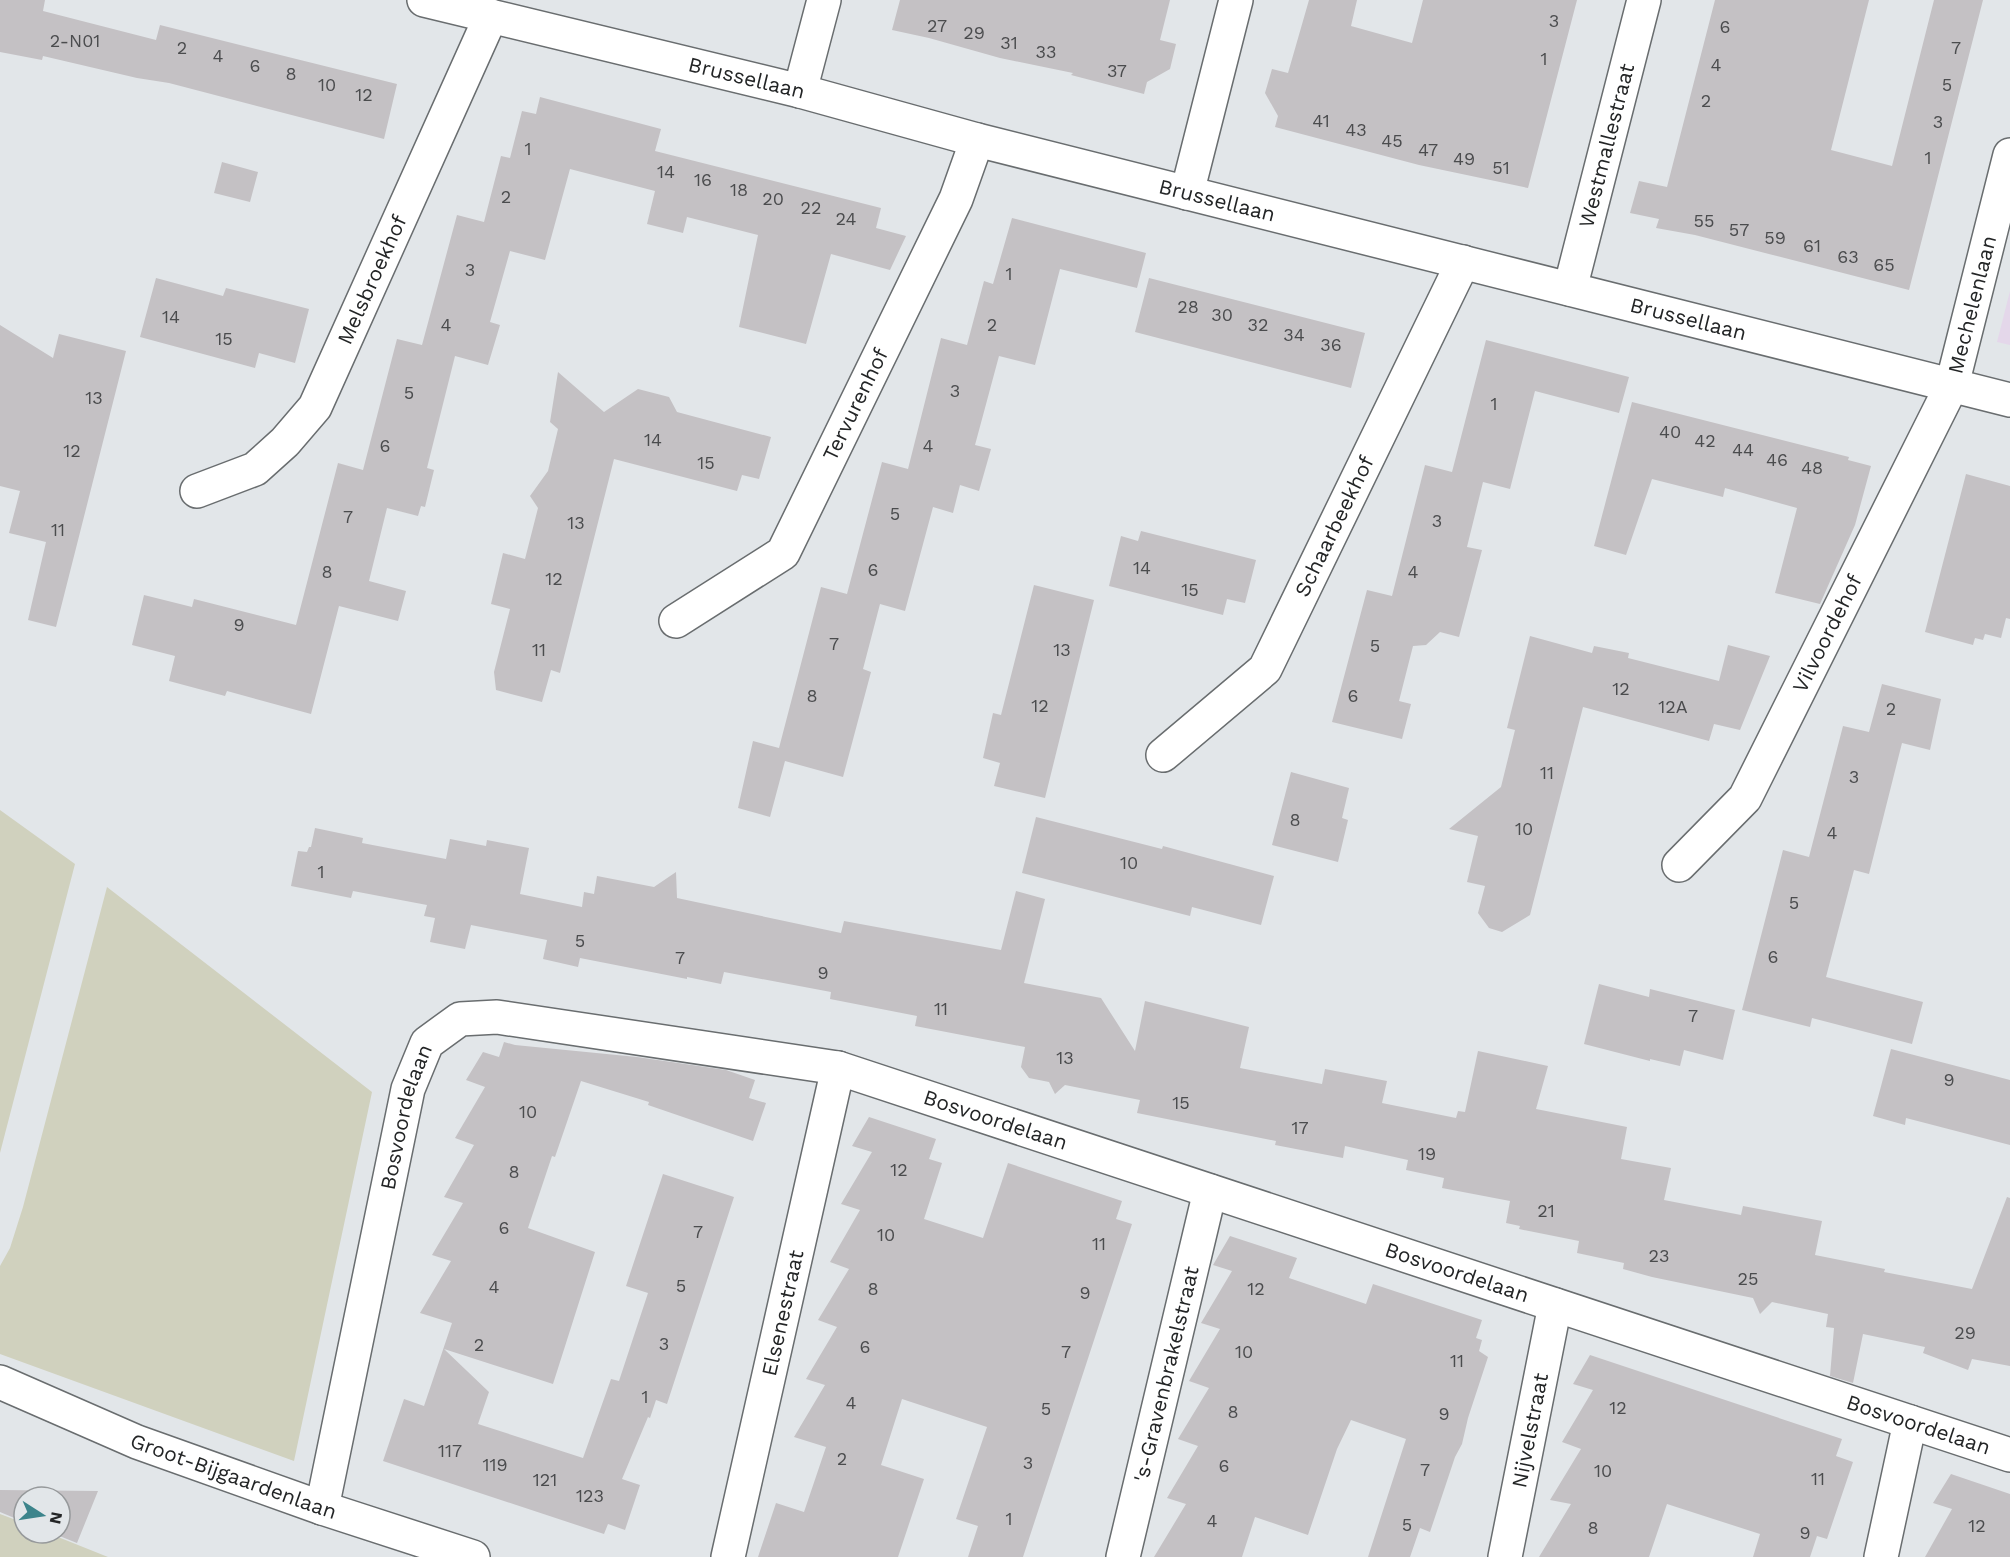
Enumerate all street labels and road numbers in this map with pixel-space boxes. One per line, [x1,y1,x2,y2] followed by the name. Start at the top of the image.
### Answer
[686,51,808,104] street label: Brussellaan
[1573,60,1639,230] street label: Westmallestraat
[1156,173,1278,227] street label: Brussellaan
[332,211,412,348] street label: Melsbroekhof
[1942,233,2001,376] street label: Mechelenlaan
[1628,292,1749,345] street label: Brussellaan
[817,344,893,465] street label: Tervurenhof
[1289,452,1379,601] street label: Schaarbeekhof
[1787,570,1867,696] street label: Vilvoordehof
[375,1040,437,1192] street label: Bosvoordelaan
[920,1084,1071,1155] street label: Bosvoordelaan
[1382,1237,1532,1307] street label: Bosvoordelaan
[756,1247,809,1378] street label: Elsenestraat
[1128,1263,1204,1485] street label: 's-Gravenbrakelstraat
[1506,1371,1553,1490] street label: Nijvelstraat
[1843,1389,1994,1460] street label: Bosvoordelaan
[127,1428,340,1524] street label: Groot-Bijgaardenlaan

